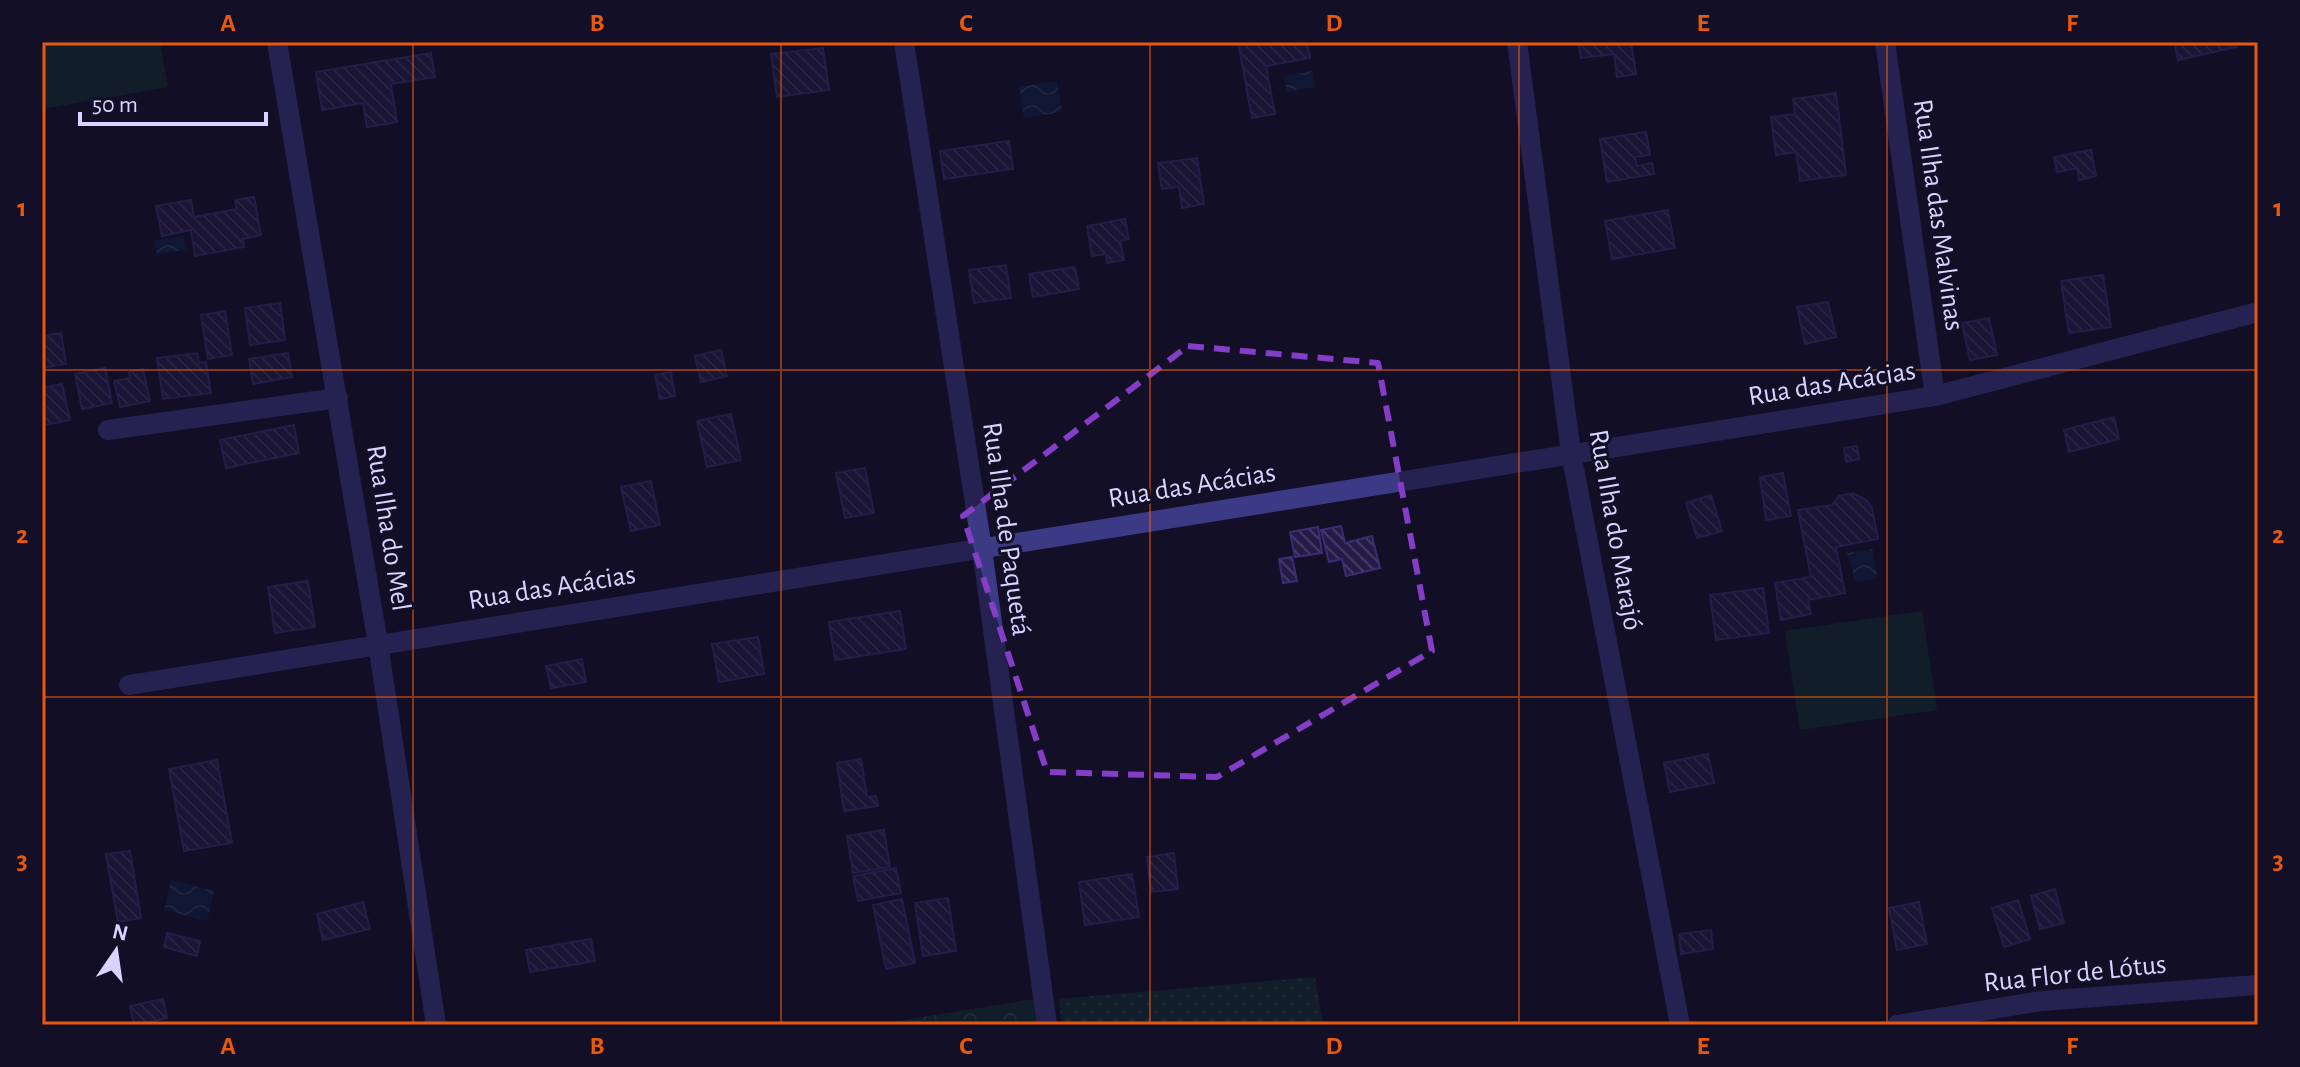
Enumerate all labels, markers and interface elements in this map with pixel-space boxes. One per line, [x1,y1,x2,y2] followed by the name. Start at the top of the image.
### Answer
[220,10,236,36] text: A
[589,10,605,36] text: B
[959,10,973,36] text: C
[1325,10,1343,36] text: D
[1696,10,1710,36] text: E
[2066,10,2079,36] text: F
[80,76,266,126] scale bar
[92,93,138,117] text: 50 m
[1908,97,1968,333] street label: Rua Ilha das Malvinas
[17,195,27,221] text: 1
[2273,195,2283,221] text: 1
[1746,357,1918,411] street label: Rua das Acácias
[977,420,1035,638] street label: Rua Ilha de Paquetá
[1584,427,1646,633] street label: Rua Ilha do Marajó
[361,443,415,613] street label: Rua Ilha do Mel
[1106,459,1278,513] street label: Rua das Acácias
[16,522,28,548] text: 2
[2272,522,2284,548] text: 2
[466,561,638,615] street label: Rua das Acácias
[16,848,28,874] text: 3
[2272,848,2284,874] text: 3
[76,911,156,991] north arrow
[110,920,130,945] text: N
[1982,950,2168,998] street label: Rua Flor de Lótus
[220,1033,236,1059] text: A
[589,1033,605,1059] text: B
[959,1033,973,1059] text: C
[1325,1033,1343,1059] text: D
[1696,1033,1710,1059] text: E
[2066,1033,2079,1059] text: F

